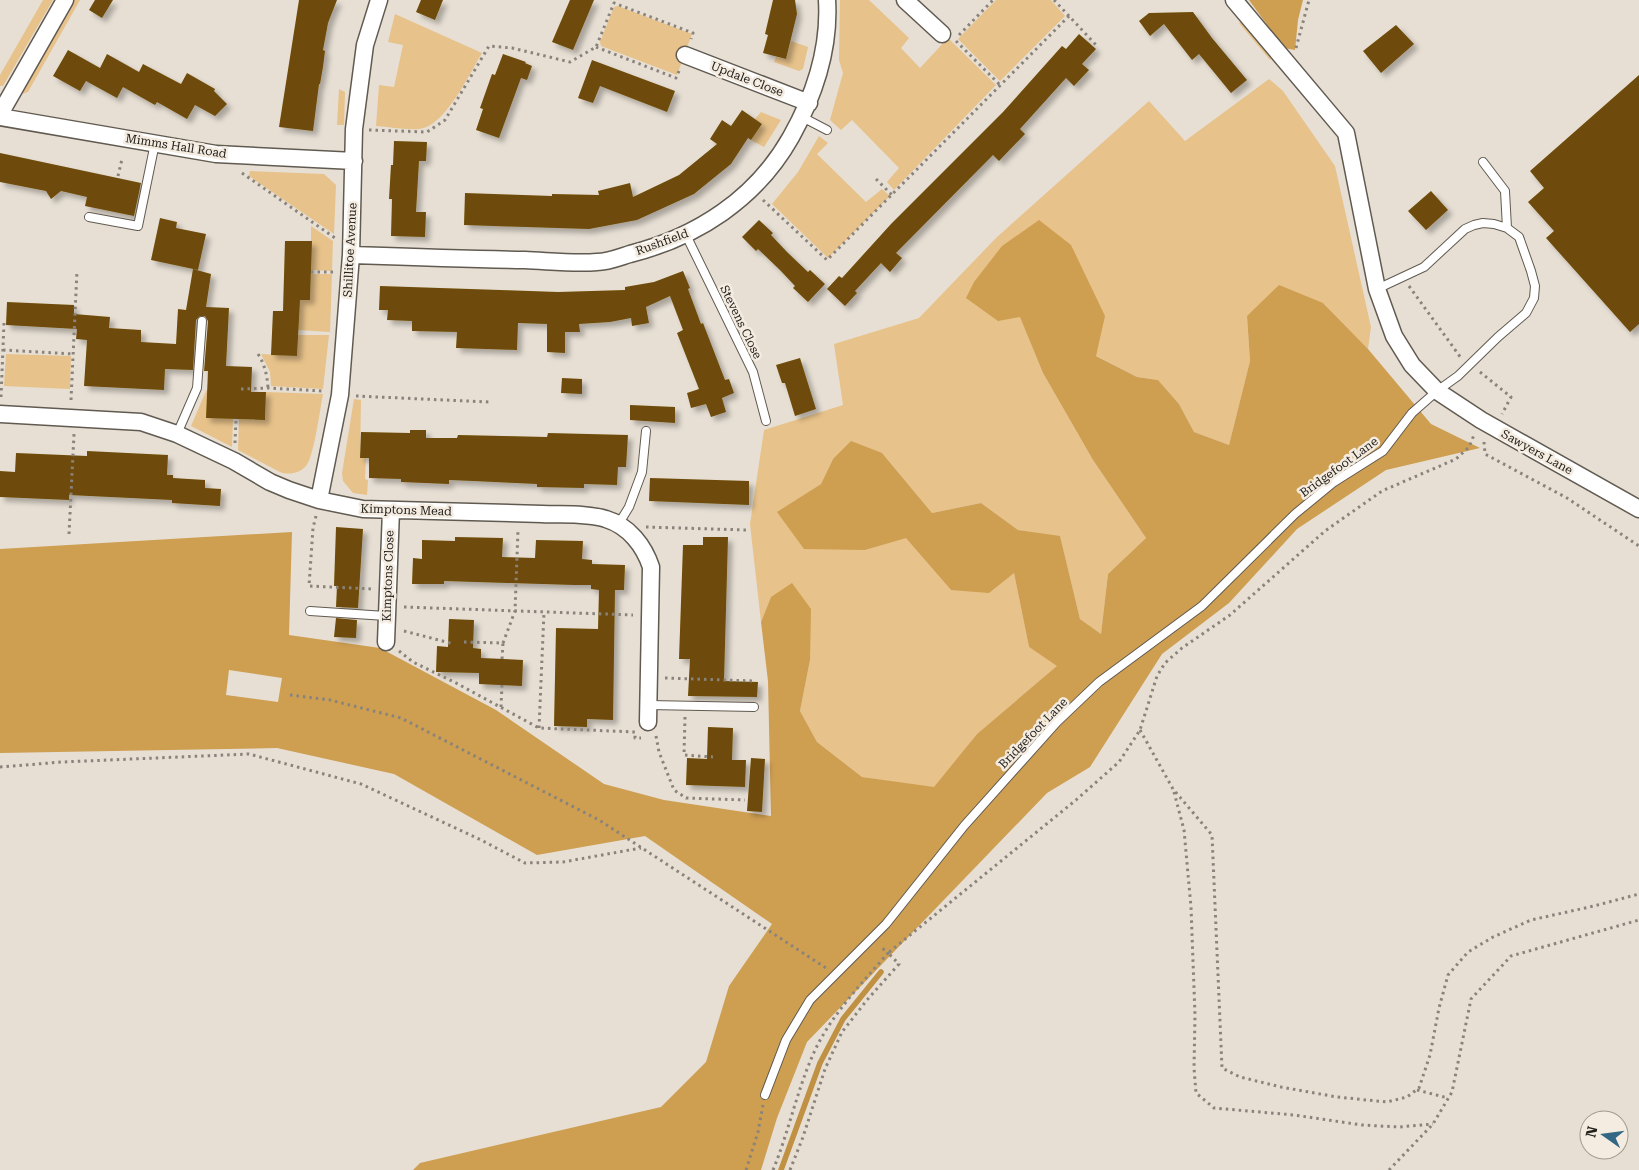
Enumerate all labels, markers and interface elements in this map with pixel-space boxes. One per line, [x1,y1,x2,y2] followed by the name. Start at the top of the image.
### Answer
[709,59,786,99] street label: Updale Close
[124,131,228,161] street label: Mimms Hall Road
[341,202,359,298] street label: Shillitoe Avenue
[634,226,691,258] street label: Rushfield
[717,283,765,361] street label: Stevens Close
[1499,427,1576,478] street label: Sawyers Lane
[1297,434,1381,500] street label: Bridgefoot Lane
[360,501,452,519] street label: Kimptons Mead
[379,530,397,622] street label: Kimptons Close
[996,694,1071,771] street label: Bridgefoot Lane
[1579,1110,1629,1160] north arrow
[1582,1124,1601,1139] text: N

